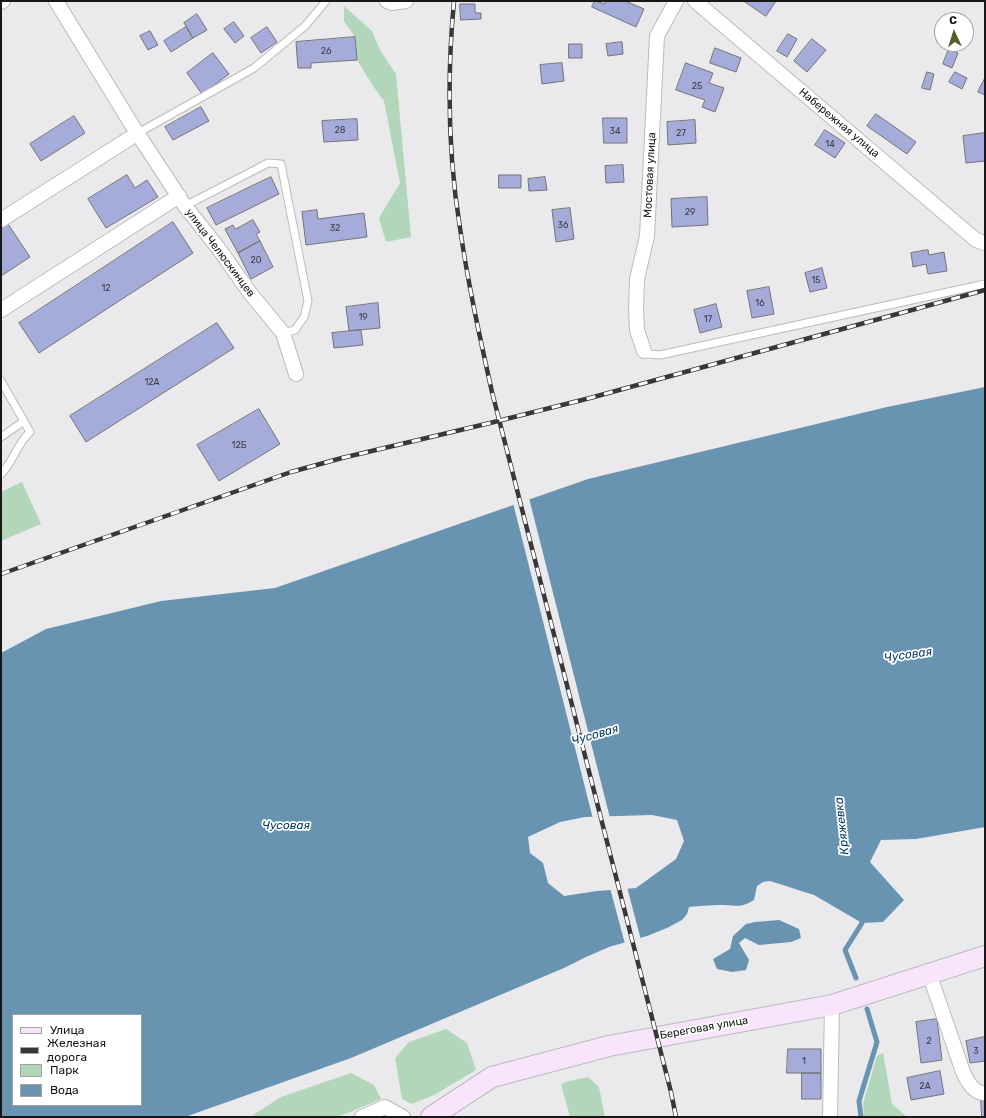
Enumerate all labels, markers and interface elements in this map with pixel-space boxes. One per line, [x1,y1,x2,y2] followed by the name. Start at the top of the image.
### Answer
[934,12,974,52] north arrow
[949,14,958,27] text: С
[321,46,331,56] house number: 26
[692,81,702,91] house number: 25
[796,85,882,161] street label: Набережная улица
[334,125,346,135] house number: 28
[610,126,620,136] house number: 34
[676,128,686,138] house number: 27
[641,132,659,218] street label: Мостовая улица
[825,139,835,149] house number: 14
[182,206,258,300] street label: улица Челюскинцев
[685,207,695,217] house number: 29
[558,220,568,230] house number: 36
[330,223,340,233] house number: 32
[251,255,261,265] house number: 20
[811,275,821,285] house number: 15
[101,283,111,293] house number: 12
[755,298,765,308] house number: 16
[358,312,368,322] house number: 19
[704,314,712,324] house number: 17
[144,377,160,387] house number: 12А
[232,440,246,450] house number: 12Б
[883,645,933,665] water label: Чусовая
[570,721,620,749] water label: Чусовая
[832,796,852,856] water label: Кряжевка
[262,819,310,833] water label: Чусовая
[12,1014,142,1106] legend
[659,1014,749,1042] street label: Береговая улица
[50,1023,84,1037] text: Улица
[47,1036,106,1064] text: Железная дорога
[926,1036,932,1046] house number: 2
[973,1046,979,1056] house number: 3
[802,1056,806,1066] house number: 1
[50,1063,79,1077] text: Парк
[919,1081,931,1091] house number: 2А
[50,1083,79,1097] text: Вода

